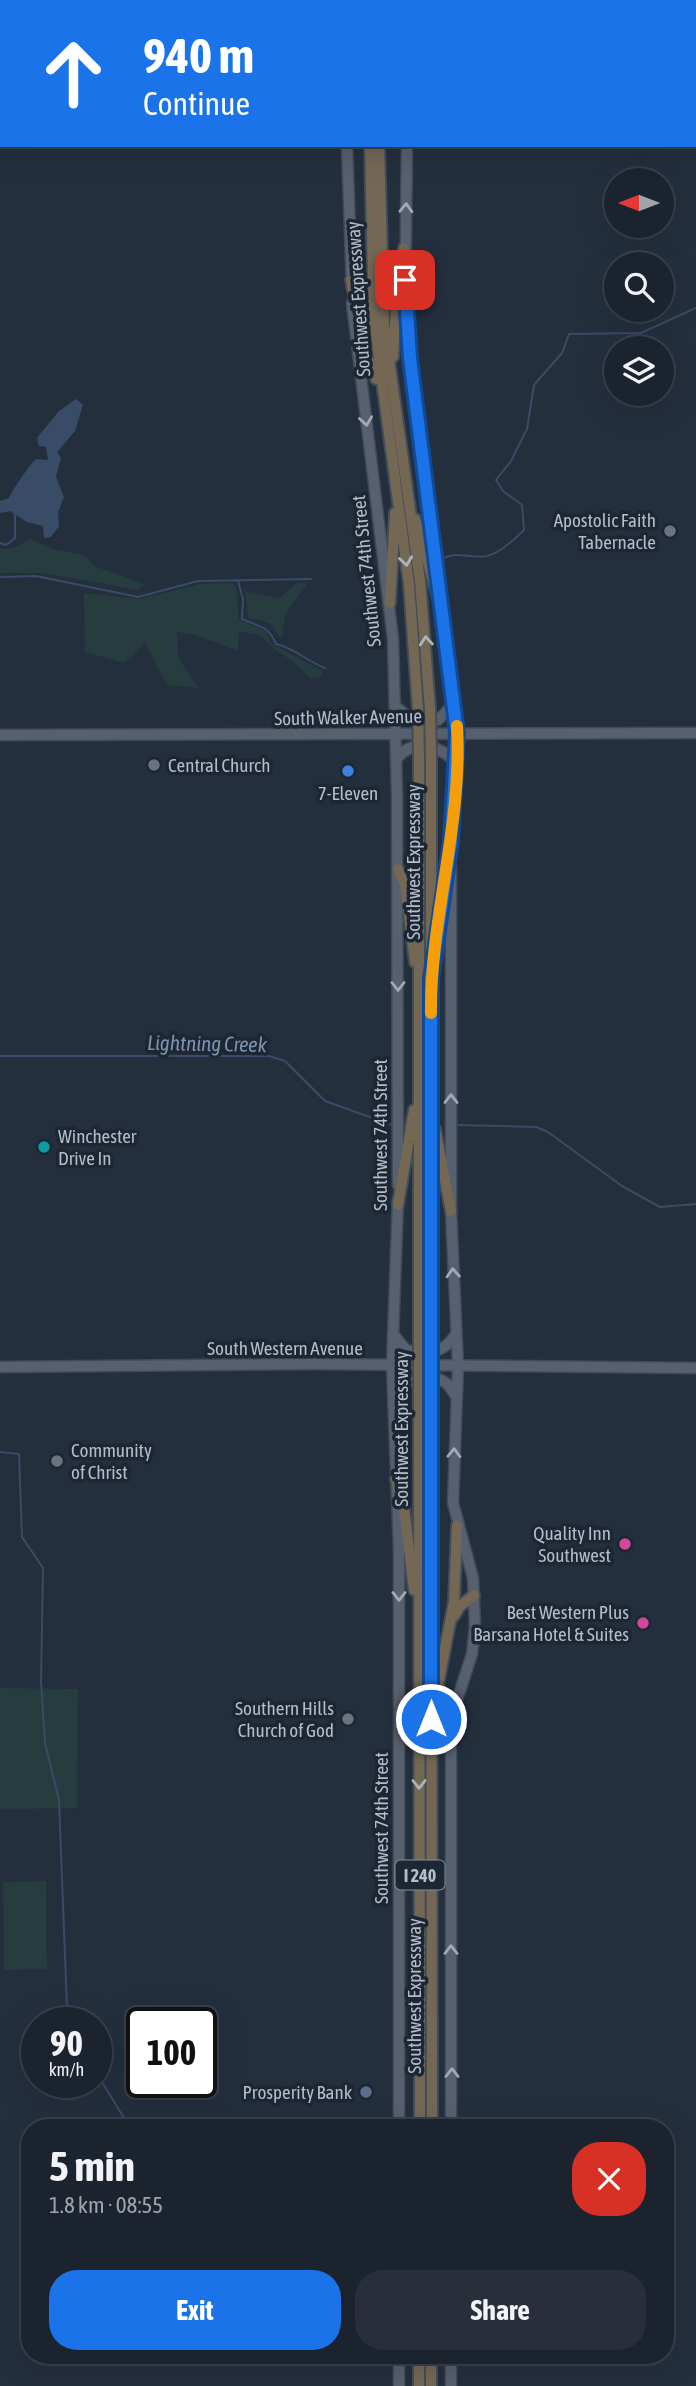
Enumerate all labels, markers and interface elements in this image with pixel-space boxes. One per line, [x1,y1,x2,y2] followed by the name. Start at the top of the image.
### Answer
[143,27,254,83] text: 940 m
[28,28,119,119] icon: ahead
[143,85,250,122] text: Continue
[604,168,674,238] north arrow
[604,168,674,406] map controls
[398,203,413,214] one-way arrow
[342,220,374,377] street label: Southwest Expressway
[375,250,435,310] pin
[604,252,674,322] button: search
[386,261,424,299] icon: arrive
[604,336,674,406] button: layers
[358,415,373,427] one-way arrow
[347,494,385,648] street label: Southwest 74th Street
[554,509,656,553] place label: Apostolic Faith Tabernacle
[662,523,678,539] marker: Apostolic Faith Tabernacle
[398,555,413,567] one-way arrow
[419,635,434,646] one-way arrow
[274,705,422,729] street label: South Walker Avenue
[168,754,270,776] place label: Central Church
[146,757,162,773] marker: Central Church
[340,763,356,779] marker: 7-Eleven
[318,782,378,804] place label: 7-Eleven
[402,784,424,940] street label: Southwest Expressway
[390,981,406,992] one-way arrow
[147,1030,268,1056] water label: Lightning Creek
[369,1059,391,1211] street label: Southwest 74th Street
[443,1093,459,1104] one-way arrow
[58,1125,137,1169] place label: Winchester Drive In
[36,1139,52,1155] marker: Winchester Drive In
[446,1267,461,1278] one-way arrow
[207,1337,363,1359] street label: South Western Avenue
[390,1351,412,1507] street label: Southwest Expressway
[71,1439,152,1483] place label: Community of Christ
[447,1447,462,1458] one-way arrow
[49,1453,65,1469] marker: Community of Christ
[533,1522,611,1566] place label: Quality Inn Southwest
[617,1536,633,1552] marker: Quality Inn Southwest
[391,1591,407,1602] one-way arrow
[473,1601,629,1645] place label: Best Western Plus Barsana Hotel & Suites
[635,1615,651,1631] marker: Best Western Plus Barsana Hotel & Suites
[394,1682,468,1756] position arrow
[235,1697,334,1741] place label: Southern Hills Church of God
[340,1711,356,1727] marker: Southern Hills Church of God
[370,1752,392,1904] street label: Southwest 74th Street
[411,1779,427,1789] one-way arrow
[396,1860,444,1889] road number: I 240
[403,1918,425,2074] street label: Southwest Expressway
[443,1944,459,1955] one-way arrow
[126,2007,217,2098] speed limit sign: 100
[50,2023,83,2063] text: 90
[49,2059,84,2080] text: km/h
[444,2067,460,2078] one-way arrow
[243,2081,353,2103] place label: Prosperity Bank
[358,2084,374,2100] marker: Prosperity Bank
[49,2142,135,2190] text: 5 min
[572,2142,646,2216] button: close
[49,2192,163,2218] text: 1.8 km · 08:55
[49,2270,341,2350] button: Exit
[355,2270,646,2350] button: Share

